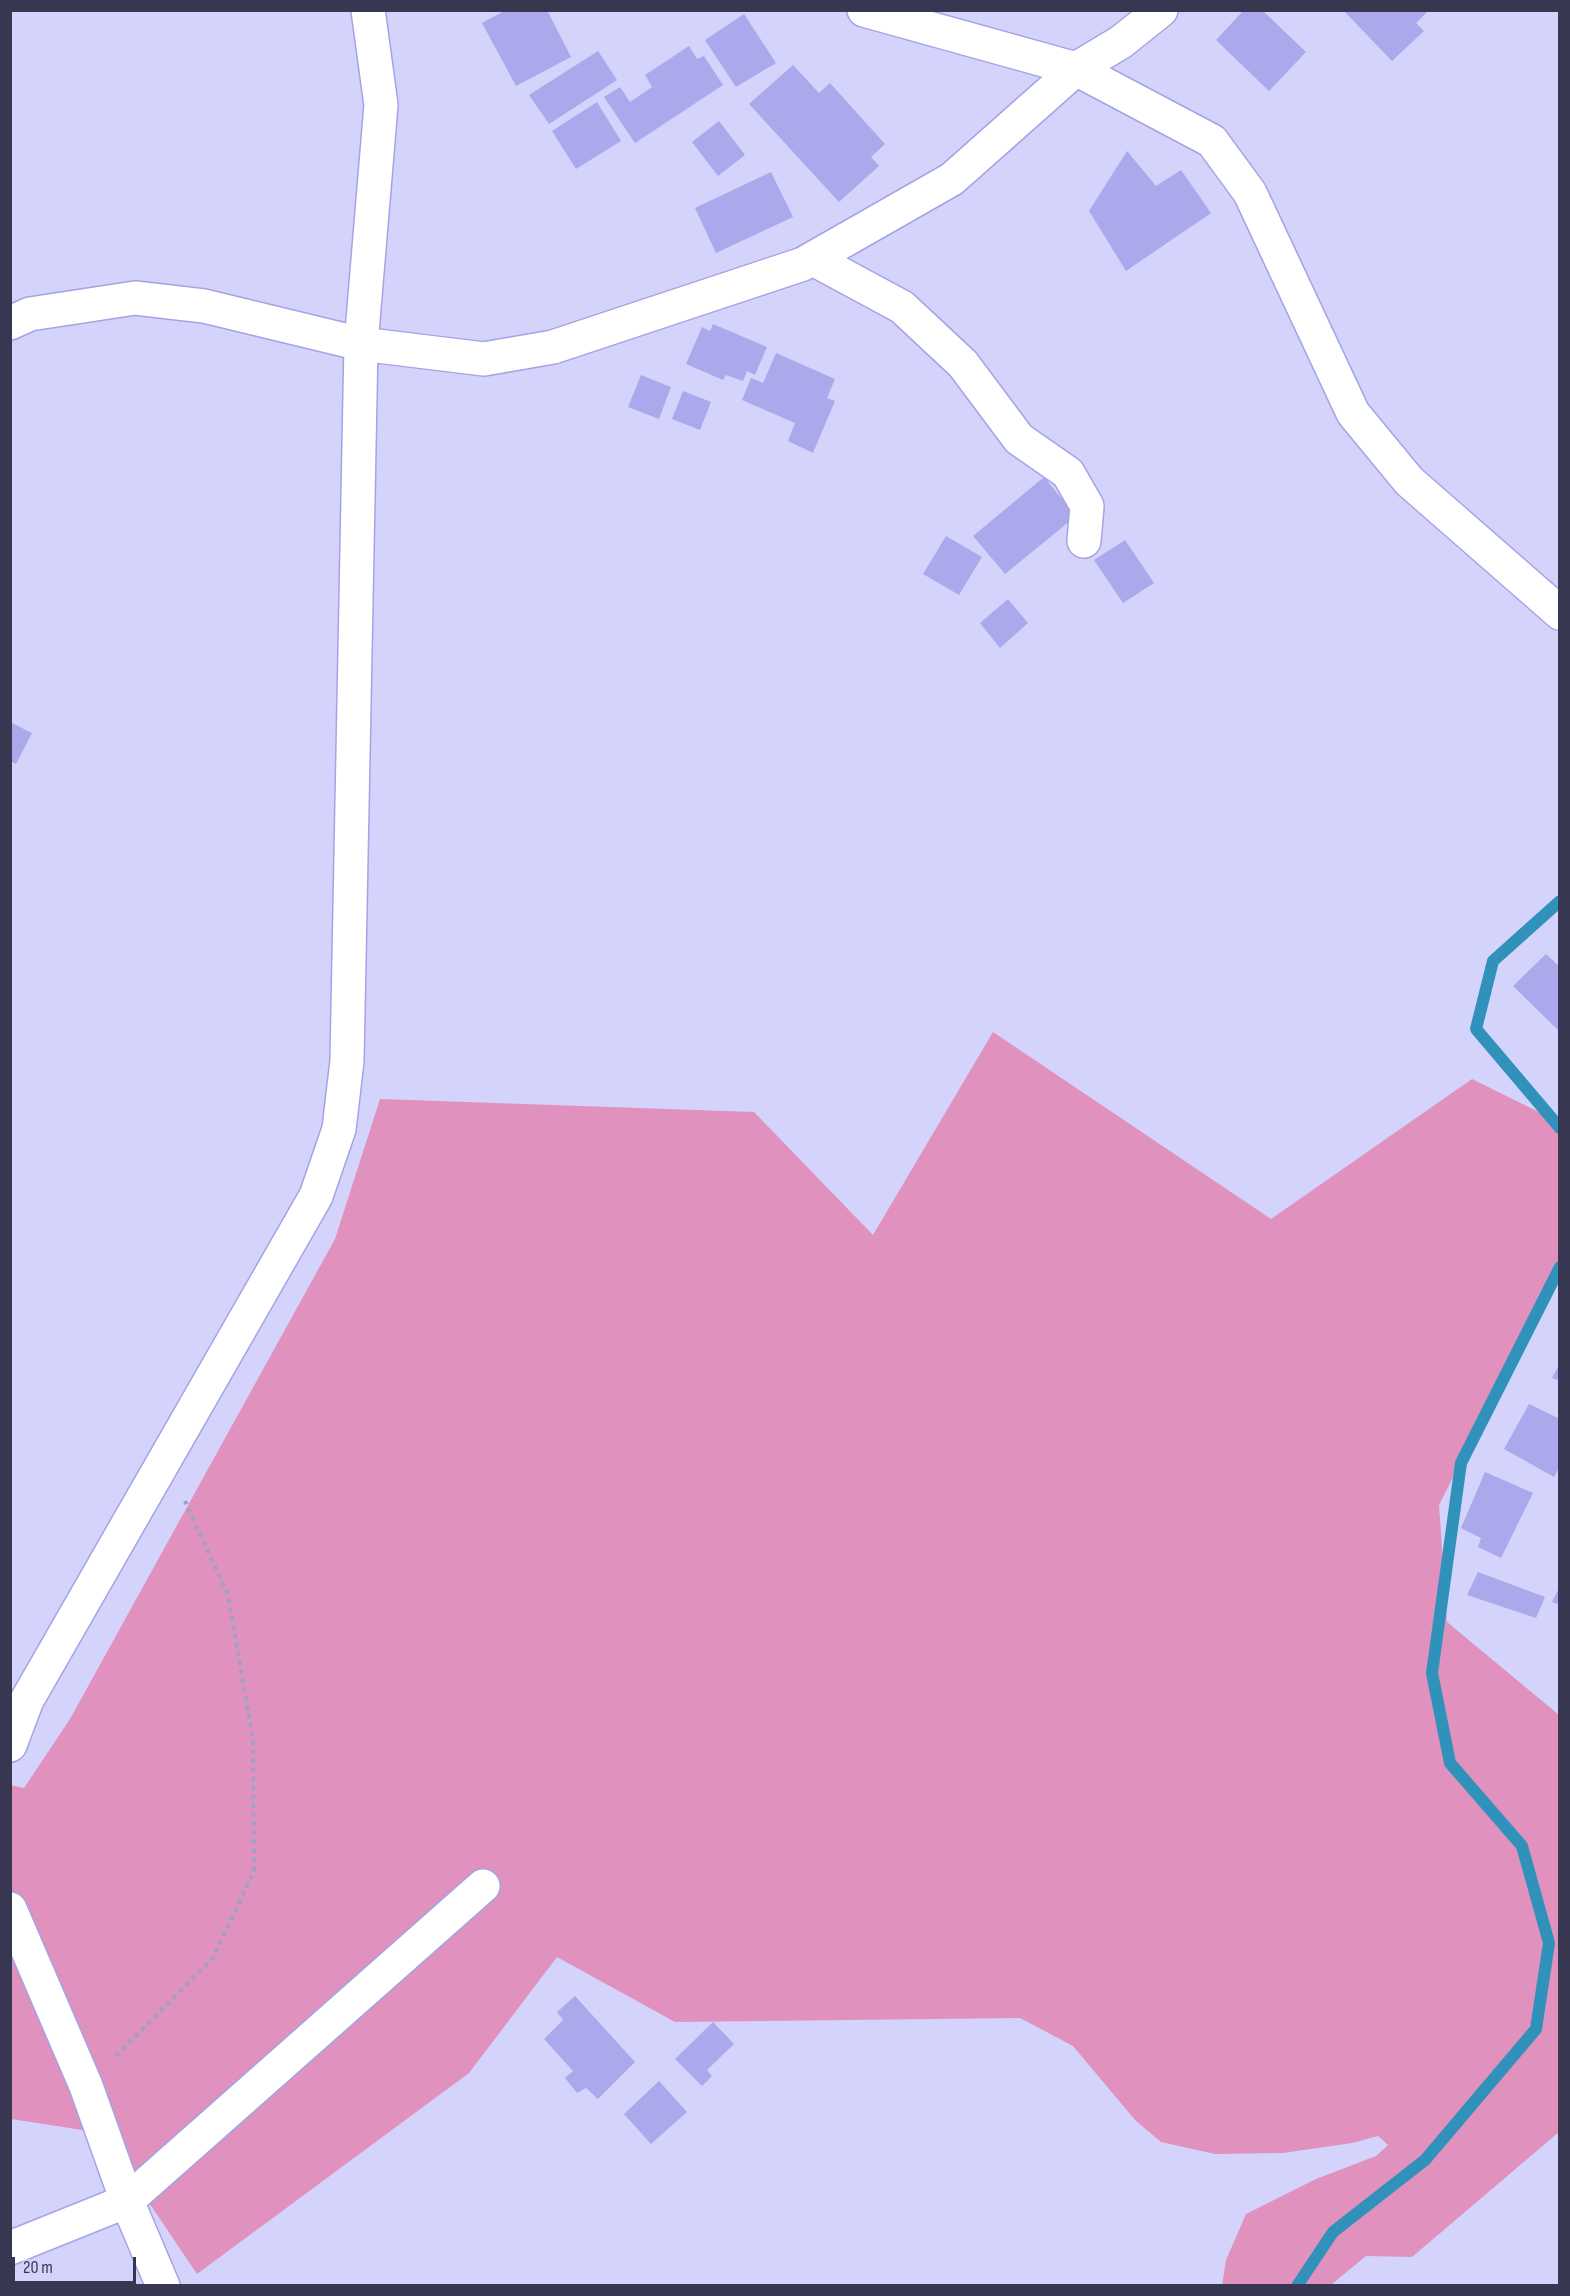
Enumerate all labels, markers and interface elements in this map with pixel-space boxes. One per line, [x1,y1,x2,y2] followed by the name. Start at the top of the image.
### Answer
[15,2245,140,2283] scale bar
[23,2257,53,2278] text: 20 m

